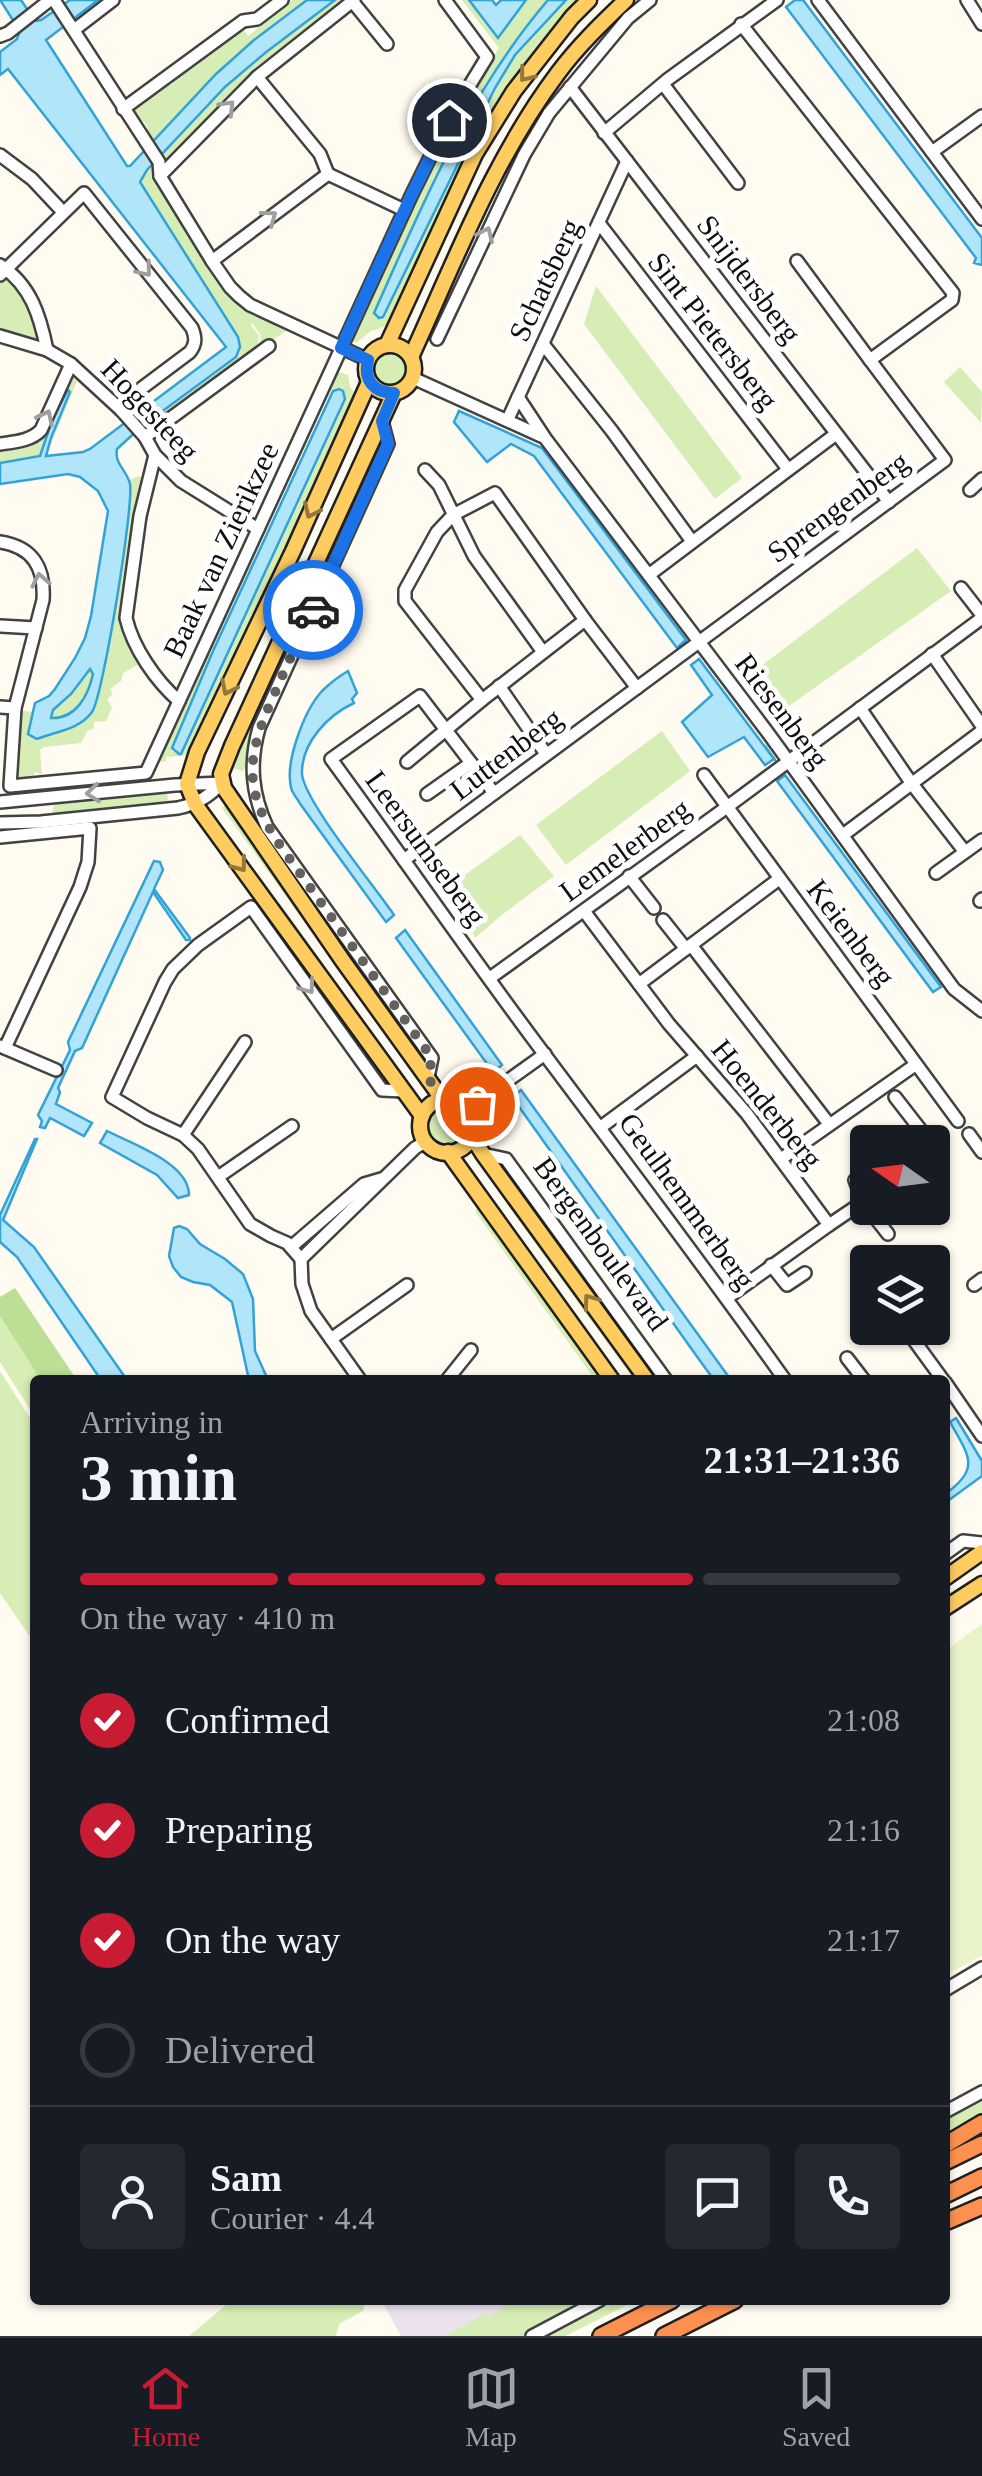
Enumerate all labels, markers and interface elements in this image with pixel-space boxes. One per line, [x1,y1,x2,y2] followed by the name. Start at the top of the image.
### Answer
[521,64,538,82] one-way arrow
[407,78,492,163] pin
[422,93,477,148] icon: home
[216,100,234,118] one-way arrow
[691,208,808,349] street label: Snijdersberg
[259,212,277,229] one-way arrow
[502,213,587,346] street label: Schatsberg
[474,226,494,244] one-way arrow
[642,246,785,416] street label: Sint Pietersberg
[133,258,151,276] one-way arrow
[95,352,206,467] street label: Hogesteeg
[34,409,53,427] one-way arrow
[156,437,285,662] street label: Baak van Zierikzee
[761,444,915,569] street label: Sprengenberg
[304,501,324,519] one-way arrow
[263,560,363,660] courier
[30,572,51,589] one-way arrow
[286,583,341,638] icon: car
[729,647,836,774] street label: Riesenberg
[220,678,240,696] one-way arrow
[443,701,568,806] street label: Luttenberg
[359,764,493,931] street label: Leersumseberg
[85,782,101,803] one-way arrow
[553,791,696,908] street label: Lemelerberg
[229,854,246,872] one-way arrow
[801,873,902,992] street label: Keienberg
[296,976,313,994] one-way arrow
[705,1033,829,1175] street label: Hoenderberg
[435,1062,520,1147] pin
[450,1077,505,1132] icon: bag
[613,1106,762,1295] street label: Geulhemmerberg
[850,1125,950,1225] north arrow
[850,1125,950,1345] map controls
[528,1151,675,1337] street label: Bergenboulevard
[850,1245,950,1345] button: layers
[584,1294,601,1312] one-way arrow
[80,1404,223,1440] text: Arriving in
[704,1439,900,1481] text: 21:31–21:36
[80,1442,237,1514] text: 3 min
[80,1600,335,1636] text: On the way · 410 m
[80,1693,135,1748] icon: check
[165,1699,330,1741] text: Confirmed
[827,1702,900,1738] text: 21:08
[80,1803,135,1858] icon: check
[165,1809,313,1851] text: Preparing
[827,1812,900,1848] text: 21:16
[80,1913,135,1968] icon: check
[165,1919,340,1961] text: On the way
[827,1922,900,1958] text: 21:17
[165,2029,315,2071] text: Delivered
[80,2144,185,2249] button: person
[665,2144,770,2249] button: chat
[795,2144,900,2249] button: phone
[210,2157,282,2199] text: Sam
[210,2200,374,2236] text: Courier · 4.4
[132,2361,200,2453] tab: Home
[464,2361,519,2453] tab: Map
[782,2361,850,2453] tab: Saved

